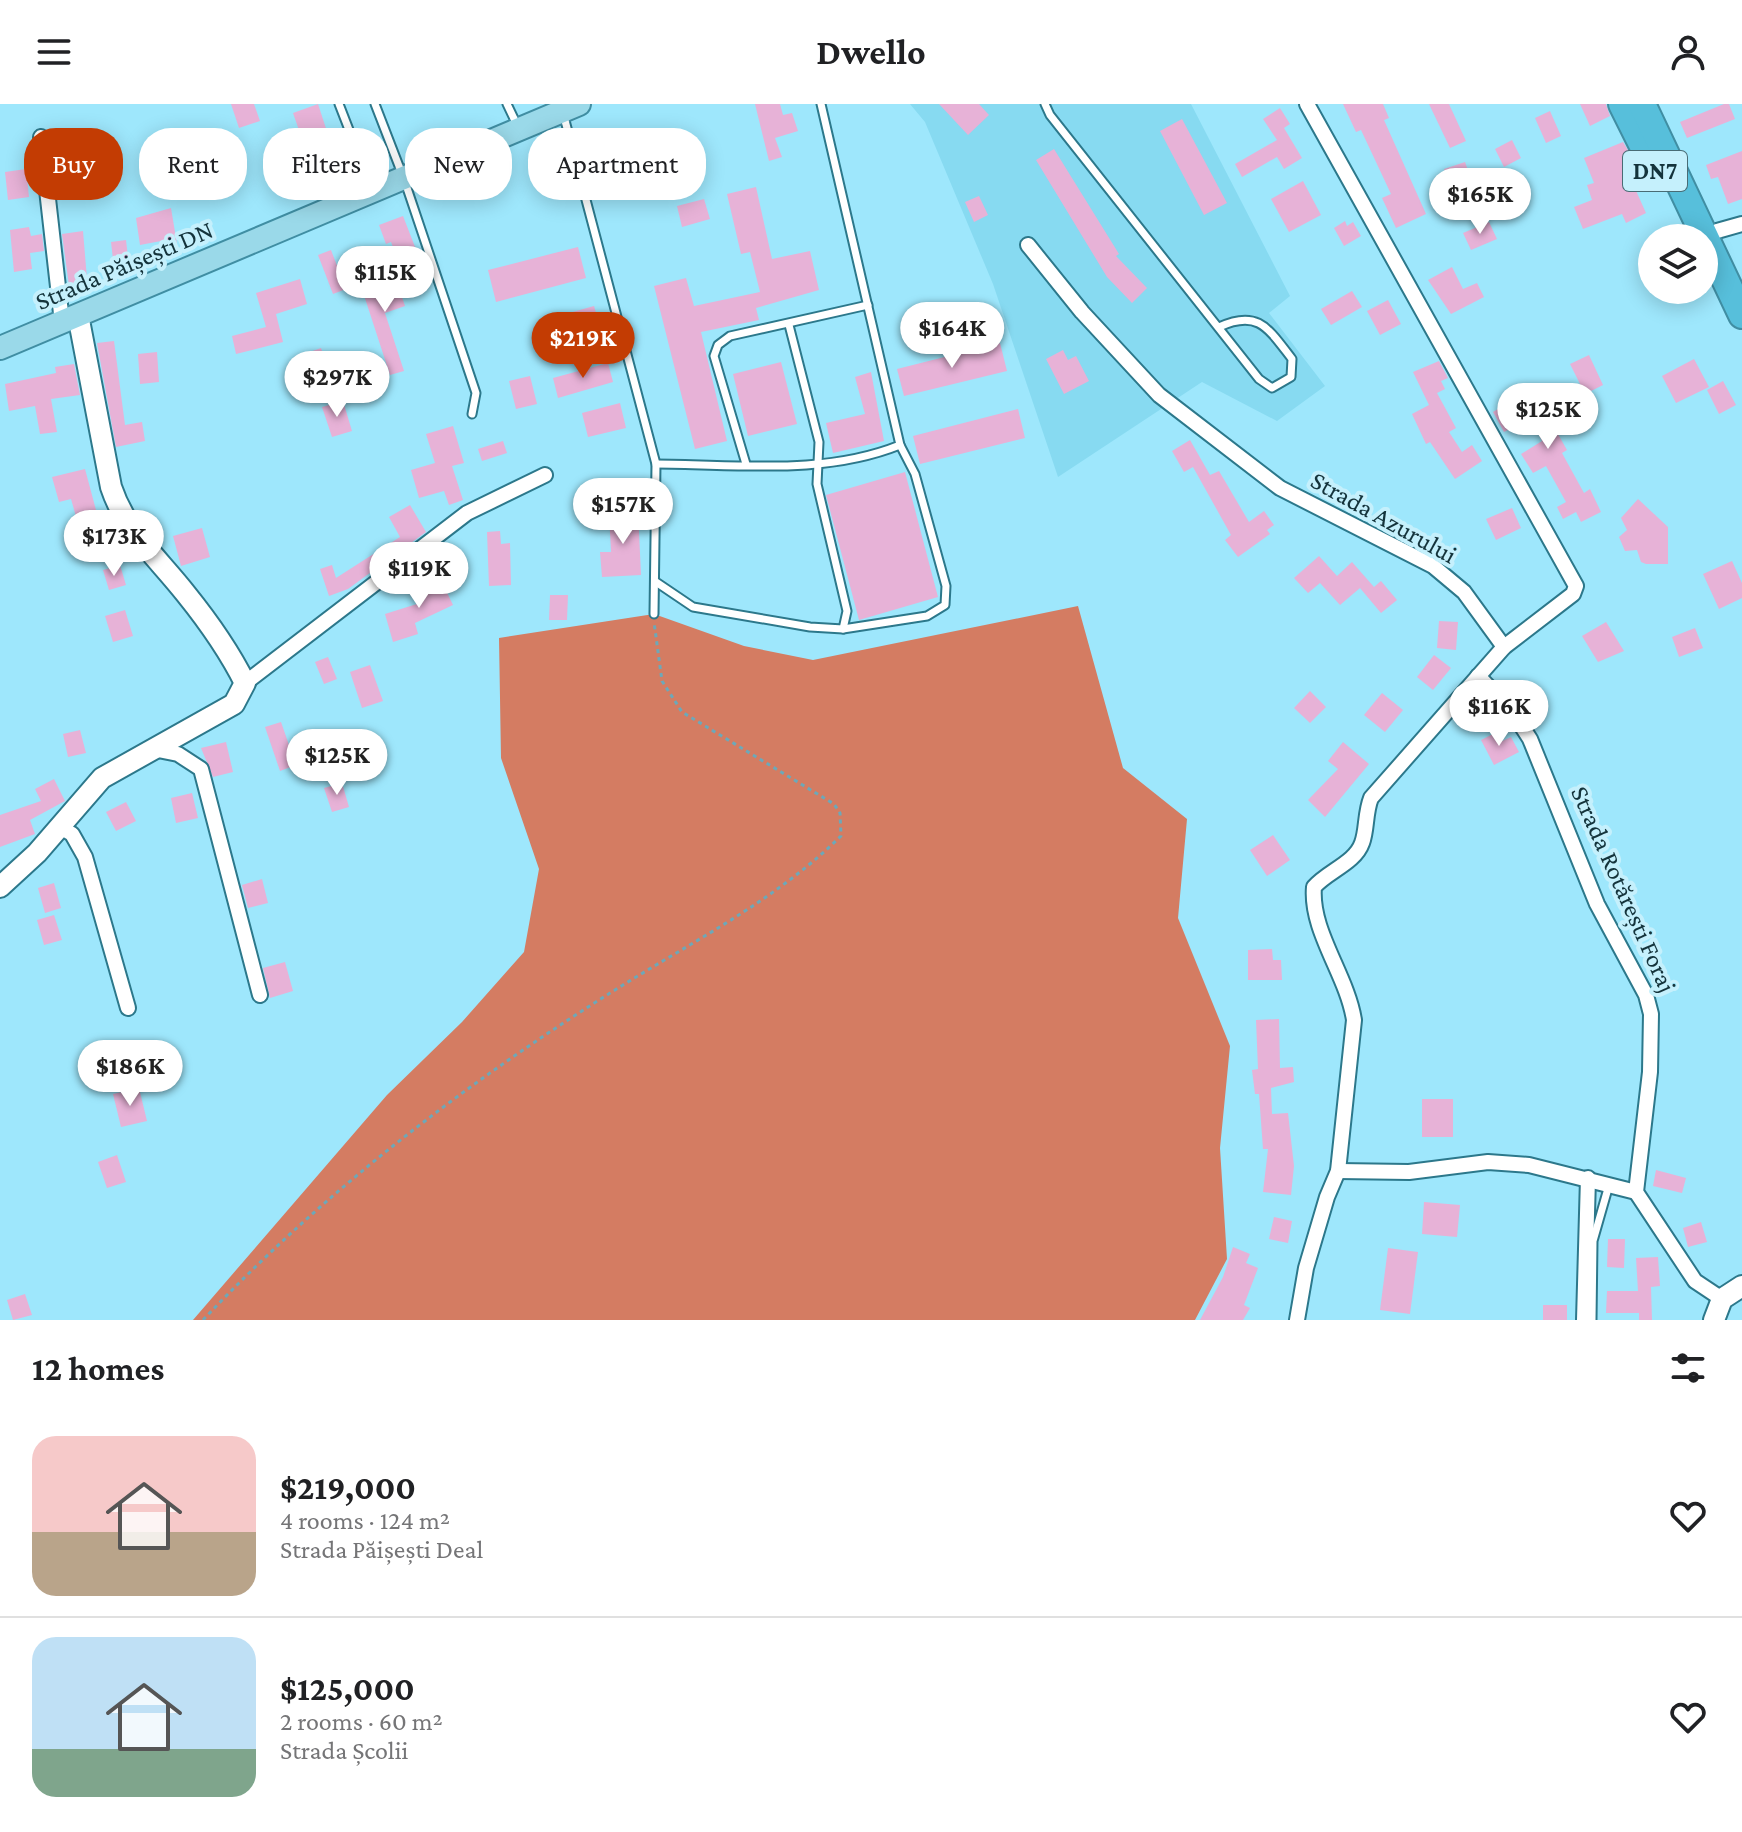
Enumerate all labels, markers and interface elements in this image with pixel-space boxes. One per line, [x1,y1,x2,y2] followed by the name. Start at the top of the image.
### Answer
[32,30,76,74] icon: menu
[1666,30,1710,74] icon: person
[816,32,926,72] text: Dwello
[24,128,123,200] chip: Buy
[139,128,247,200] chip: Rent
[263,128,389,200] chip: Filters
[405,128,512,200] chip: New
[528,128,706,200] chip: Apartment
[1623,151,1687,191] road number: DN7
[1424,168,1536,236] pin: $165K
[1447,179,1513,208] text: $165K
[31,215,218,317] street label: Strada Păișești DN
[1638,224,1718,304] map controls
[1638,224,1718,304] button: layers
[329,246,441,314] pin: $115K
[354,257,416,286] text: $115K
[896,302,1008,370] pin: $164K
[527,312,639,380] pin: $219K
[918,313,986,342] text: $164K
[550,323,616,352] text: $219K
[281,351,393,419] pin: $297K
[302,362,372,391] text: $297K
[1492,383,1604,451] pin: $125K
[1515,394,1581,423] text: $125K
[1306,465,1462,570] street label: Strada Azurului
[567,478,679,546] pin: $157K
[591,489,655,518] text: $157K
[58,510,170,578] pin: $173K
[82,521,146,550] text: $173K
[363,542,475,610] pin: $119K
[387,553,451,582] text: $119K
[1443,680,1555,748] pin: $116K
[1467,691,1531,720] text: $116K
[281,729,393,797] pin: $125K
[304,740,370,769] text: $125K
[1564,782,1682,997] street label: Strada Rotărești Foraj
[74,1040,186,1108] pin: $186K
[96,1051,164,1080] text: $186K
[1666,1346,1710,1390] icon: filters
[32,1350,164,1387] text: 12 homes
[96,1468,192,1564] icon: home
[280,1469,416,1506] text: $219,000
[1666,1494,1710,1538] icon: heart
[280,1506,450,1535] text: 4 rooms · 124 m²
[280,1535,483,1564] text: Strada Păișești Deal
[96,1669,192,1765] icon: home
[280,1670,415,1707] text: $125,000
[1666,1695,1710,1739] icon: heart
[280,1707,443,1736] text: 2 rooms · 60 m²
[280,1736,408,1765] text: Strada Școlii

